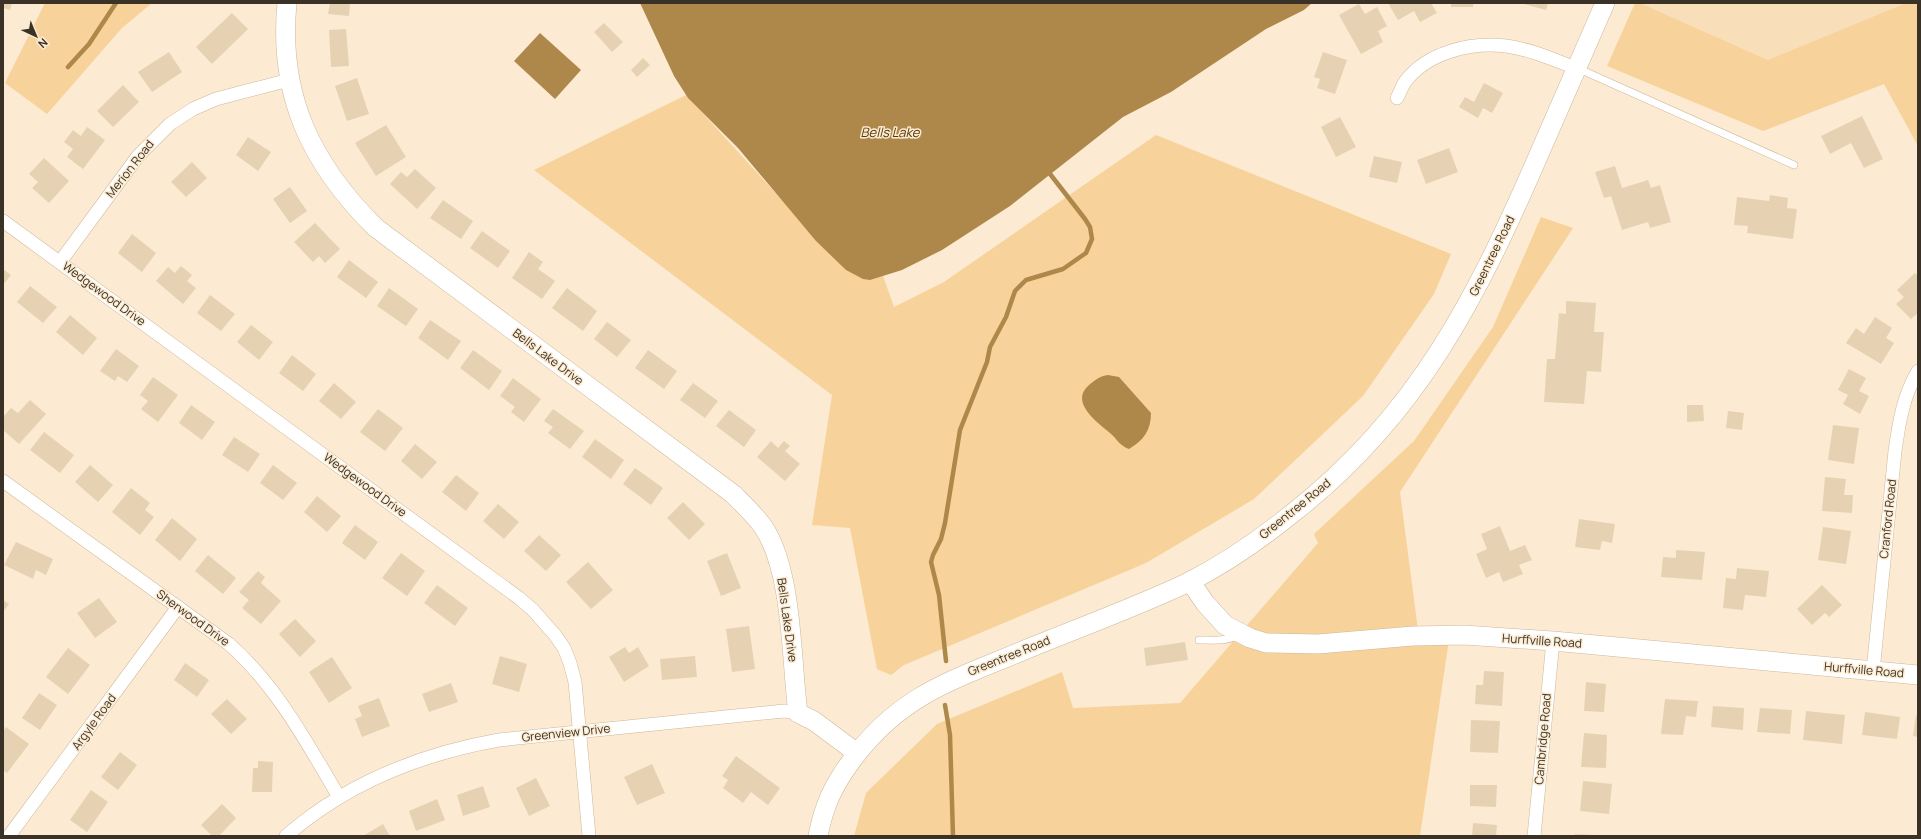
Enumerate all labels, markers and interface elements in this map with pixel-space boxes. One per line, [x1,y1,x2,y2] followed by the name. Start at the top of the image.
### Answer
[16,16,56,56] north arrow
[35,35,51,52] text: N
[861,123,921,141] water label: Bells Lake
[102,136,158,201] street label: Merion Road
[1465,213,1518,299] street label: Greentree Road
[59,258,149,330] street label: Wedgewood Drive
[509,324,587,389] street label: Bells Lake Drive
[320,449,410,521] street label: Wedgewood Drive
[1255,474,1334,543] street label: Greentree Road
[1875,478,1900,559] street label: Cranford Road
[773,577,802,663] street label: Bells Lake Drive
[153,585,233,650] street label: Sherwood Drive
[1502,629,1583,652] street label: Hurffville Road
[965,631,1053,680] street label: Greentree Road
[1823,658,1905,681] street label: Hurffville Road
[67,690,120,753] street label: Argyle Road
[1530,693,1555,785] street label: Cambridge Road
[521,719,611,746] street label: Greenview Drive

